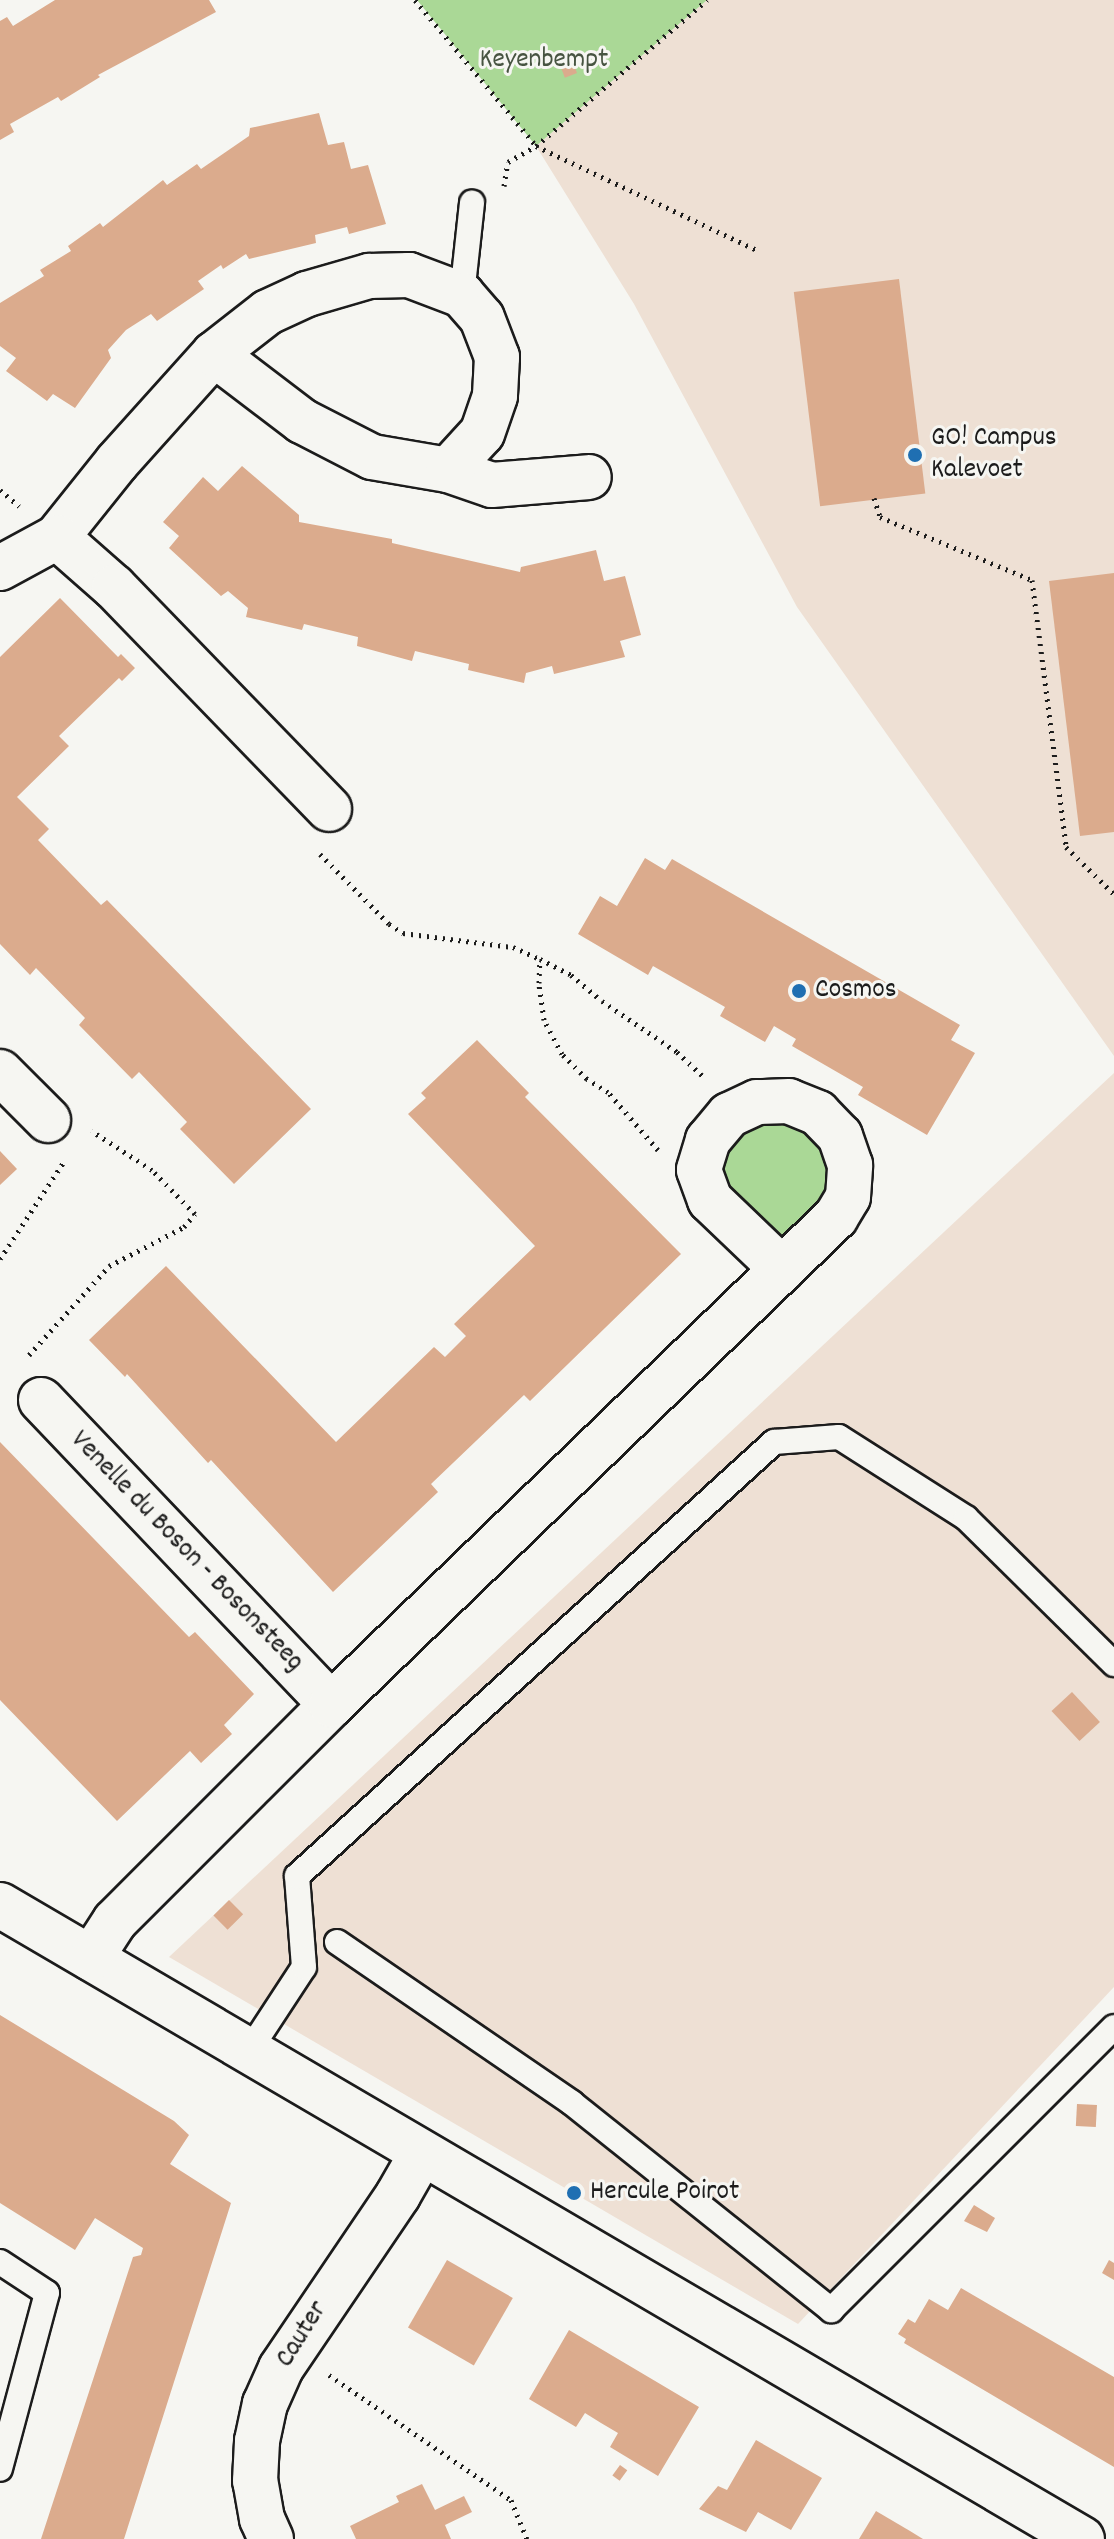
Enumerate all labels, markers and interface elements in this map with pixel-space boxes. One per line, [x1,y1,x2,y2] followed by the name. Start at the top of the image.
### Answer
[480,44,608,78] park label: Keyenbempt
[931,422,1057,488] place label: GO! Campus Kalevoet
[906,446,924,464] marker: GO! Campus Kalevoet
[815,974,897,1008] place label: Cosmos
[790,982,808,1000] marker: Cosmos
[62,1425,310,1679] street label: Venelle du Boson - Bosonsteeg
[590,2176,739,2210] place label: Hercule Poirot
[565,2184,583,2202] marker: Hercule Poirot
[270,2296,336,2374] street label: Cauter

